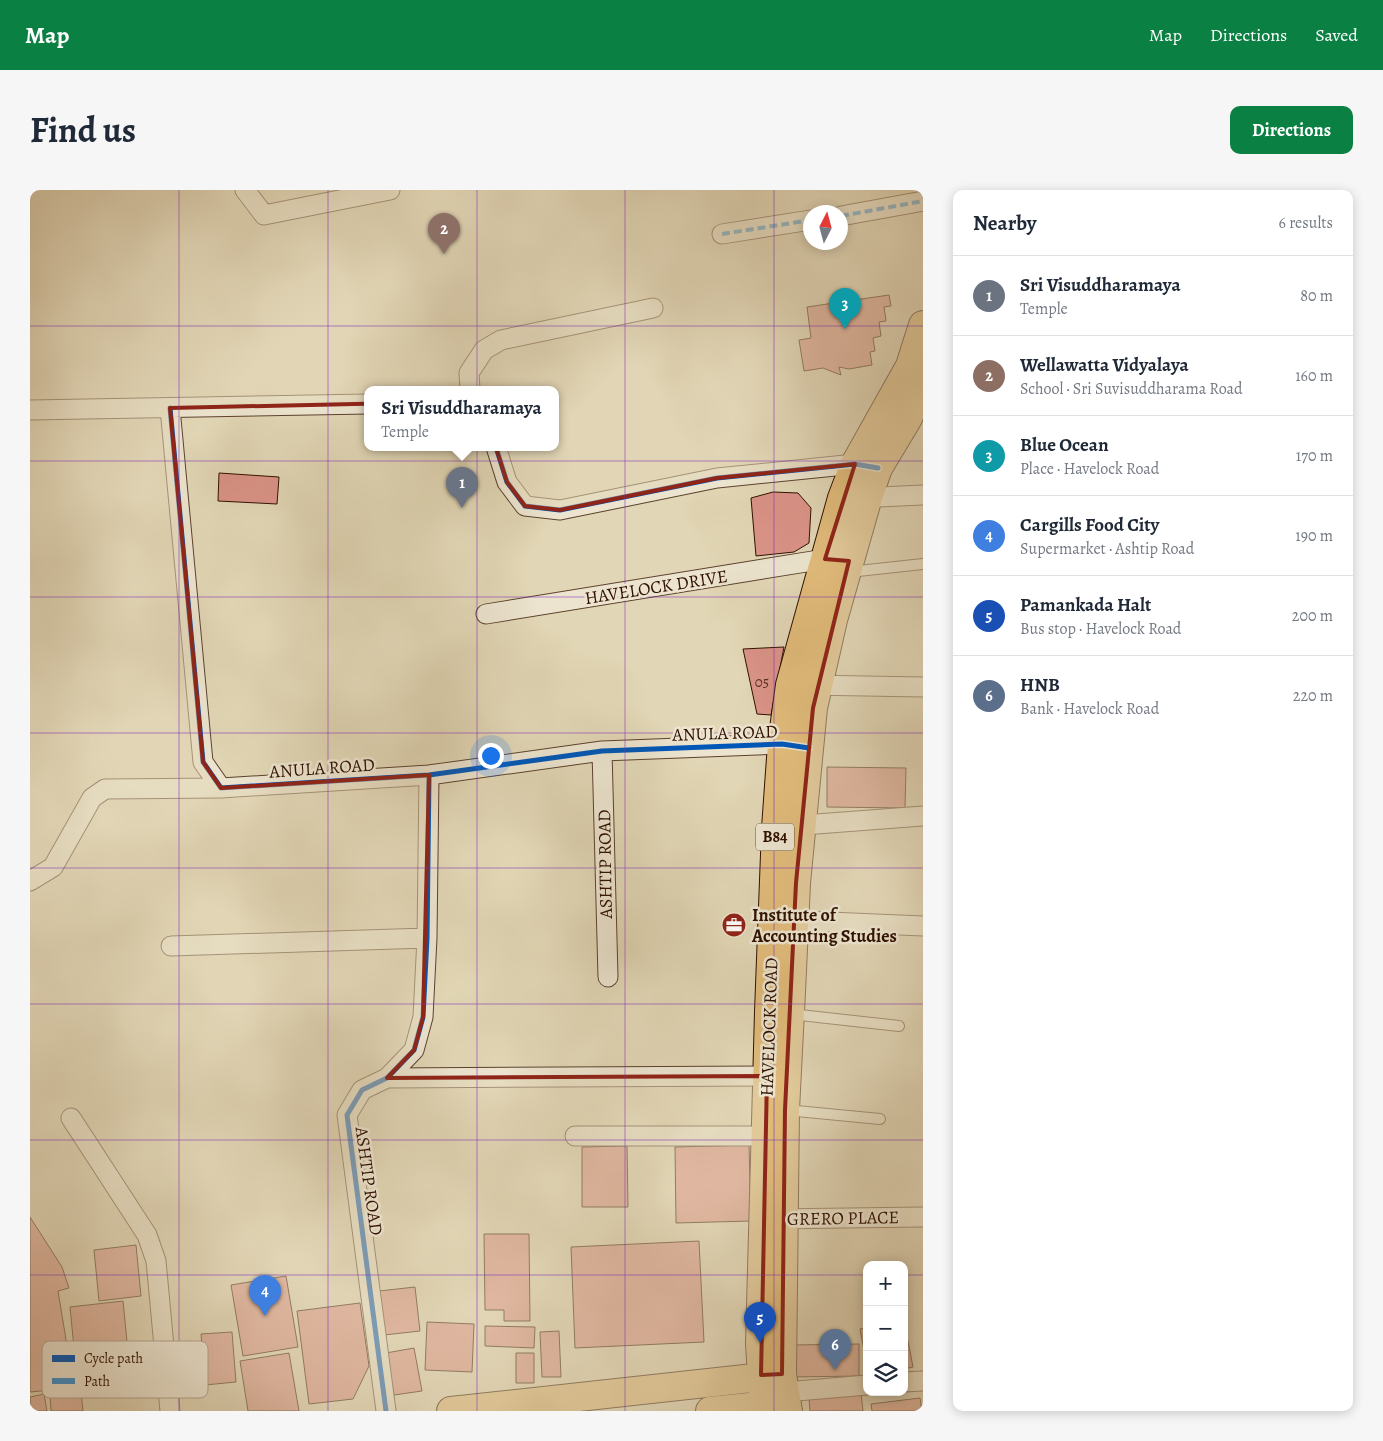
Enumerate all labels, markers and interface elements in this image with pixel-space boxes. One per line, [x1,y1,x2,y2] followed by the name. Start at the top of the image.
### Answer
[25,19,69,51] text: Map
[1149,23,1182,47] text: Map
[1210,23,1287,47] text: Directions
[1315,23,1358,47] text: Saved
[30,106,136,154] text: Find us
[1230,106,1353,154] button: Directions
[803,205,848,250] north arrow
[973,209,1036,237] text: Nearby
[1279,212,1333,234] text: 6 results
[428,213,460,254] pin: 2
[1020,272,1181,298] text: Sri Visuddharamaya
[986,285,992,307] text: 1
[1300,285,1333,307] text: 80 m
[829,288,861,329] pin: 3
[1020,298,1068,320] text: Temple
[1020,352,1189,378] text: Wellawatta Vidyalaya
[985,365,993,387] text: 2
[1295,365,1333,387] text: 160 m
[1020,378,1243,400] text: School · Sri Suvisuddharama Road
[364,386,559,451] popup
[381,395,542,421] text: Sri Visuddharamaya
[381,421,429,443] text: Temple
[1020,432,1109,458] text: Blue Ocean
[986,445,992,467] text: 3
[1296,445,1333,467] text: 170 m
[1020,458,1159,480] text: Place · Havelock Road
[446,467,478,508] pin: 1
[1020,512,1159,538] text: Cargills Food City
[985,525,993,547] text: 4
[1295,525,1333,547] text: 190 m
[1020,538,1194,560] text: Supermarket · Ashtip Road
[583,564,729,610] street label: HAVELOCK DRIVE
[1020,592,1151,618] text: Pamankada Halt
[986,605,992,627] text: 5
[1292,605,1333,627] text: 200 m
[1020,618,1181,640] text: Bus stop · Havelock Road
[755,672,769,692] house number: 05
[1020,672,1060,698] text: HNB
[985,685,993,707] text: 6
[1293,685,1333,707] text: 220 m
[1020,698,1159,720] text: Bank · Havelock Road
[671,719,778,747] street label: ANULA ROAD
[478,743,504,769] your location
[267,752,376,784] street label: ANULA ROAD
[592,809,618,920] street label: ASHTIP ROAD
[756,824,794,850] road number: B84
[751,903,897,948] place label: Institute of Accounting Studies
[721,912,747,938] office icon: Institute of Accounting Studies
[755,957,783,1097] street label: HAVELOCK ROAD
[349,1124,388,1237] street label: ASHTIP ROAD
[787,1205,899,1231] street label: GRERO PLACE
[863,1261,908,1396] map controls
[863,1261,908,1306] button: +
[249,1275,281,1316] pin: 4
[744,1302,776,1343] pin: 5
[863,1306,908,1351] button: −
[819,1329,851,1370] pin: 6
[42,1341,208,1398] legend
[84,1349,144,1368] text: Cycle path
[863,1351,908,1396] button: layers
[84,1372,111,1391] text: Path

